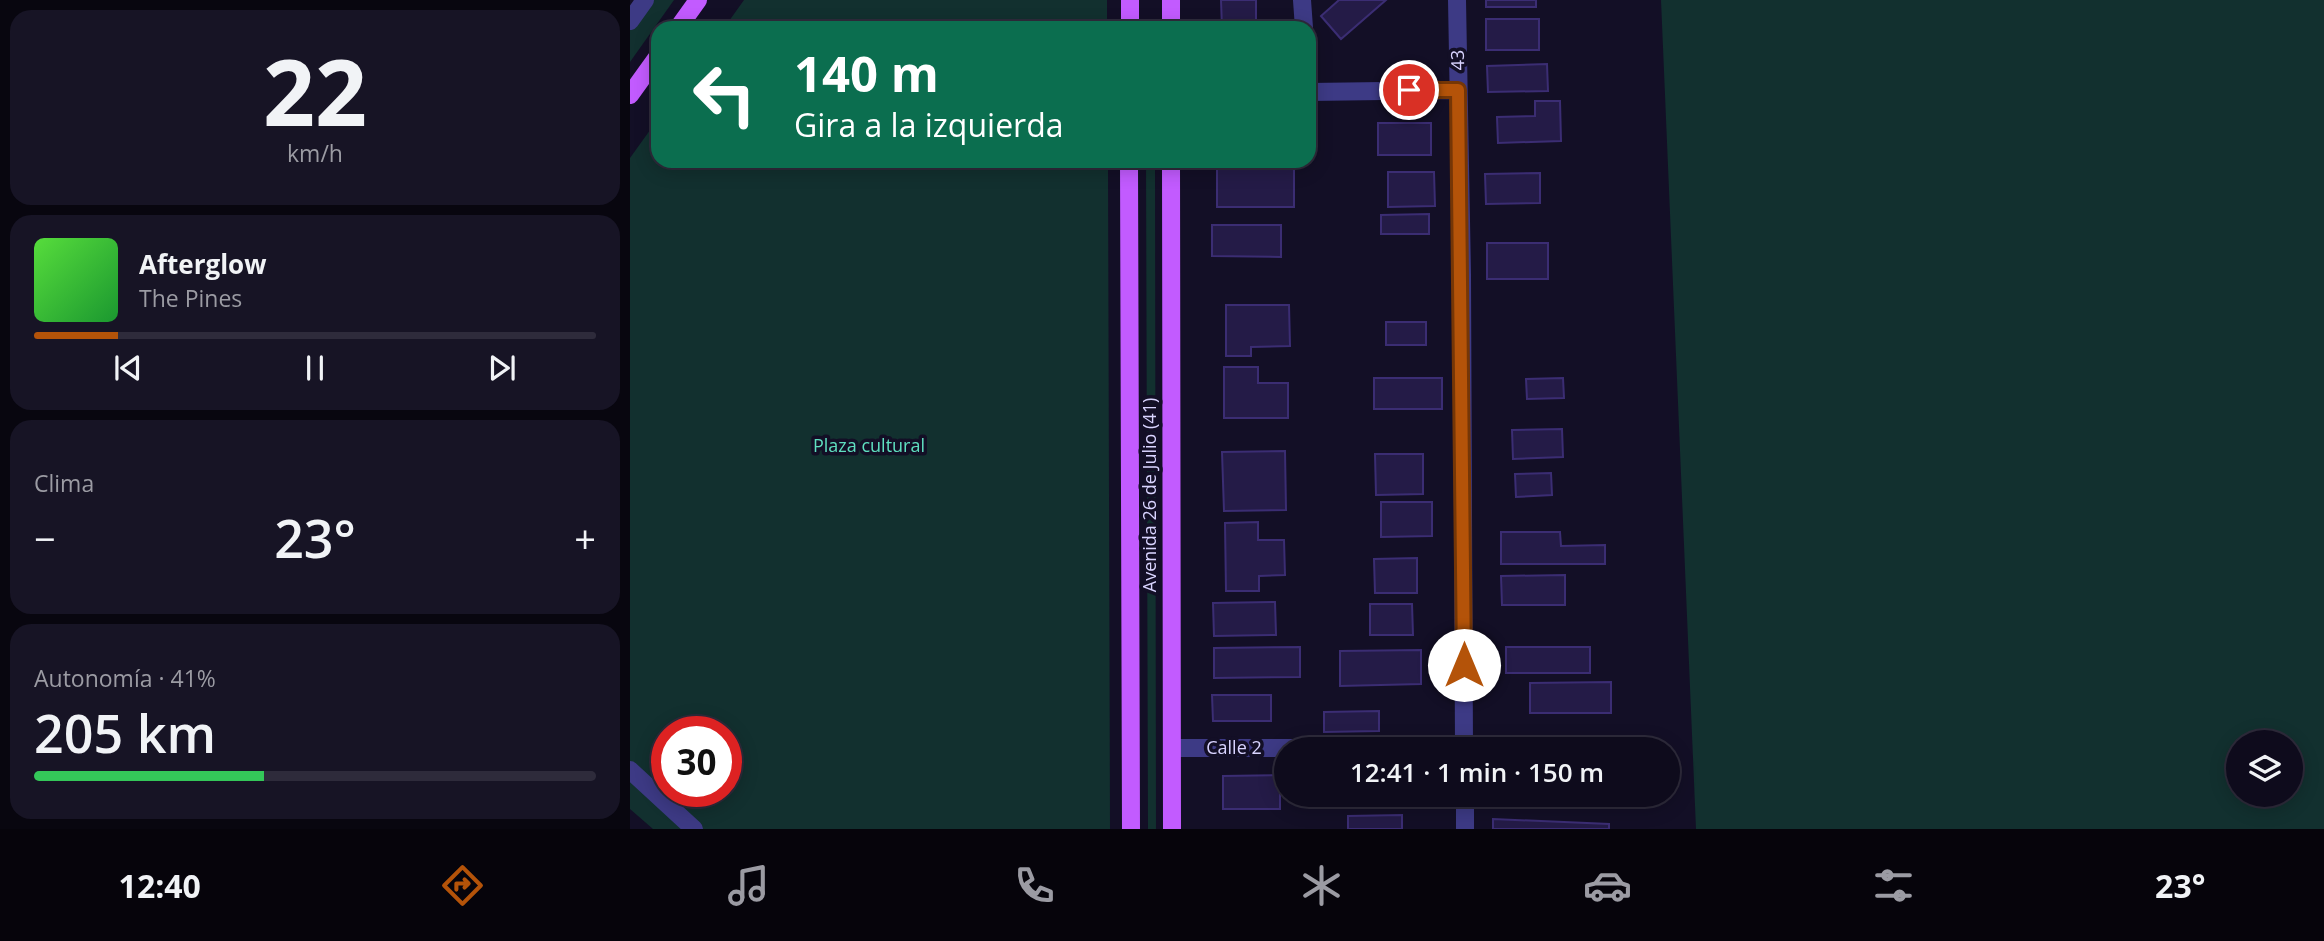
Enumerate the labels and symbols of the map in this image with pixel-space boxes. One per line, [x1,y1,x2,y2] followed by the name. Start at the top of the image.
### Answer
[1445,50,1469,71] street label: 43
[1379,60,1439,120] pin
[1137,398,1161,592] street label: Avenida 26 de Julio (41)
[813,433,925,457] park label: Plaza cultural
[1427,628,1501,702] position arrow
[651,716,742,807] speed limit sign: 30
[1206,735,1262,759] street label: Calle 2

